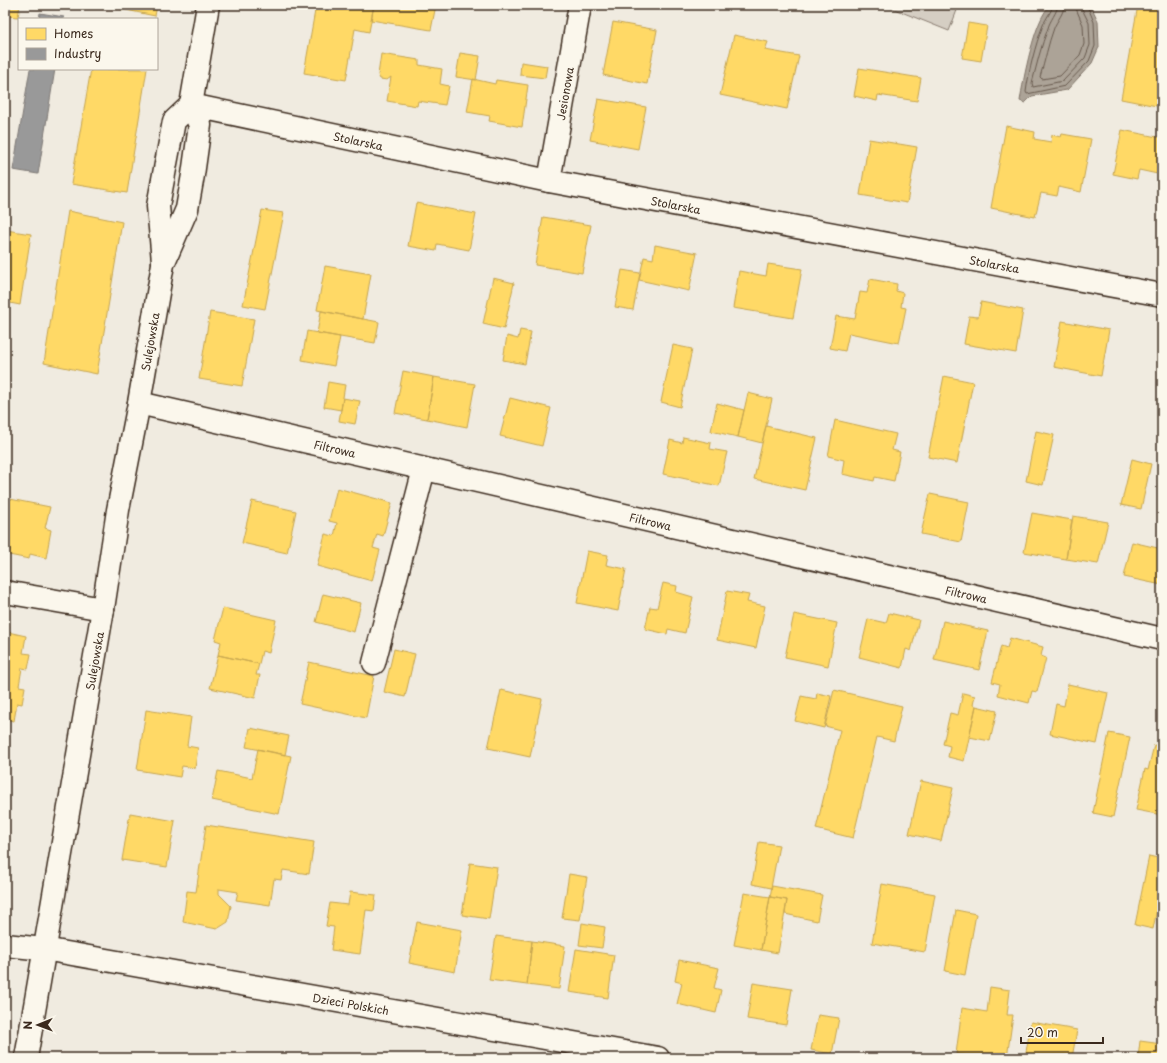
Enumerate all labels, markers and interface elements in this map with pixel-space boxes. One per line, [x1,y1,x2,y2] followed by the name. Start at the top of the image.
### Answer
[18,18,158,70] legend
[54,24,93,42] text: Homes
[54,44,102,62] text: Industry
[551,65,578,121] street label: Jesionowa
[332,127,385,154] street label: Stolarska
[649,192,702,218] street label: Stolarska
[968,251,1021,277] street label: Stolarska
[136,311,163,372] street label: Sulejowska
[312,435,358,461] street label: Filtrowa
[628,508,673,534] street label: Filtrowa
[944,581,989,607] street label: Filtrowa
[81,630,108,691] street label: Sulejowska
[311,988,391,1019] street label: Dzieci Polskich
[18,1005,58,1045] north arrow
[1021,1019,1103,1045] scale bar
[19,1020,36,1030] text: N
[1027,1023,1058,1041] text: 20 m

